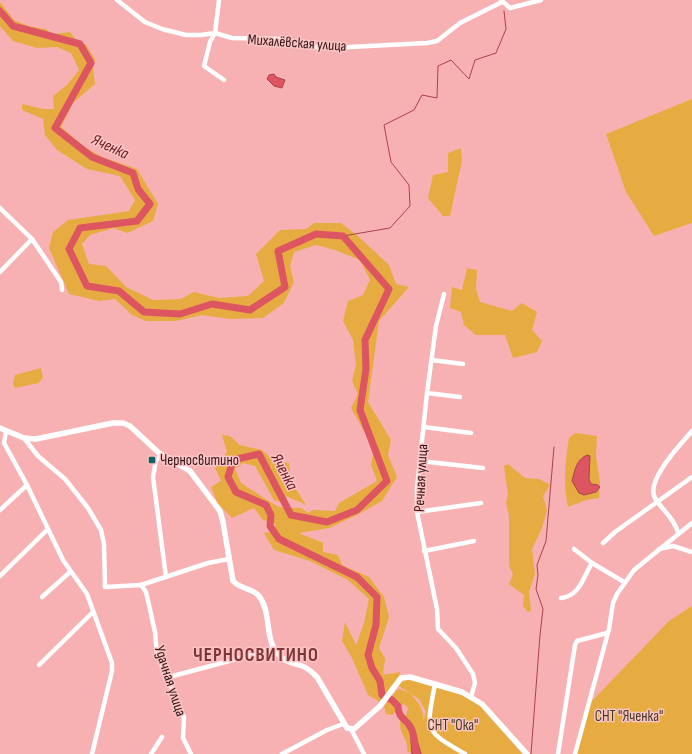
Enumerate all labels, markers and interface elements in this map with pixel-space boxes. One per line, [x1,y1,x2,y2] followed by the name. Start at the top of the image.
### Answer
[247,30,347,56] street label: Михалёвская улица
[88,130,132,164] water label: Яченка
[410,443,432,512] street label: Речная улица
[266,450,302,494] water label: Яченка
[160,451,239,470] place label: Черносвитино
[147,455,157,465] marker: Черносвитино
[150,643,190,719] street label: Удачная улица
[193,644,319,667] district label: ЧЕРНОСВИТИНО
[595,707,663,726] park label: СНТ "Яченка"
[428,716,478,735] park label: СНТ "Ока"

